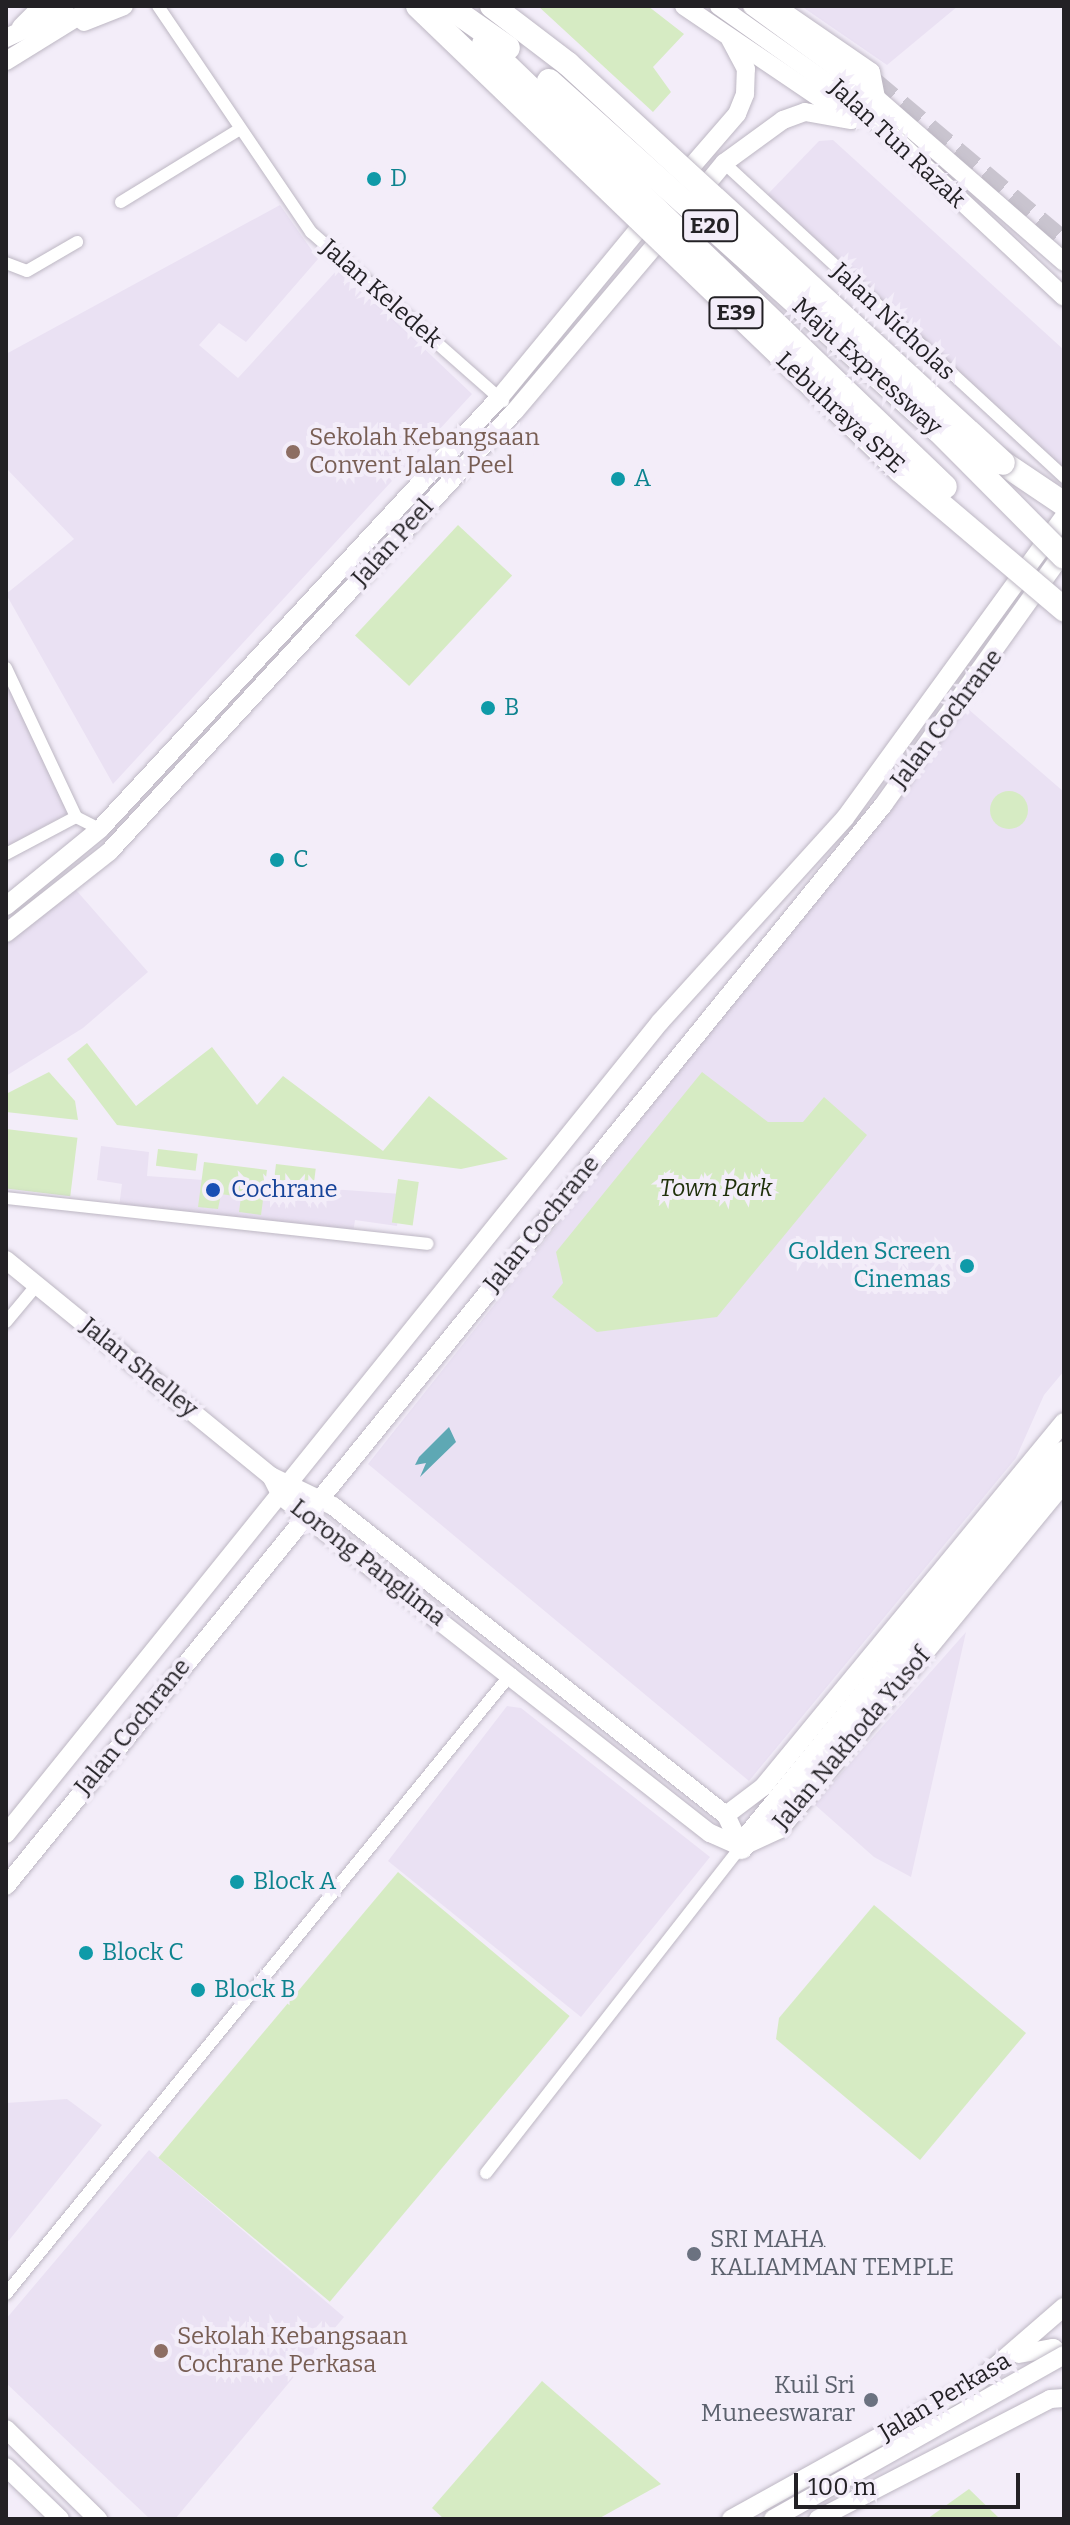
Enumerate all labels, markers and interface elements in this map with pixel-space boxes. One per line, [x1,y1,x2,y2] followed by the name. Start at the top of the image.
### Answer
[823,74,971,214] street label: Jalan Tun Razak
[390,165,407,193] place label: D
[365,170,383,188] marker: D
[682,208,738,244] road number: E20
[315,234,447,354] street label: Jalan Keledek
[825,258,961,386] street label: Jalan Nicholas
[786,292,948,442] street label: Maju Expressway
[708,295,764,331] road number: E39
[770,346,910,480] street label: Lebuhraya SPE
[309,424,540,480] place label: Sekolah Kebangsaan Convent Jalan Peel
[284,443,302,461] marker: Sekolah Kebangsaan Convent Jalan Peel
[634,465,651,493] place label: A
[609,470,627,488] marker: A
[346,493,440,593] street label: Jalan Peel
[885,644,1009,794] street label: Jalan Cochrane
[504,694,519,722] place label: B
[479,699,497,717] marker: B
[293,846,309,874] place label: C
[268,851,286,869] marker: C
[478,1150,606,1298] street label: Jalan Cochrane
[660,1175,772,1203] park label: Town Park
[231,1176,338,1204] place label: Cochrane
[202,1179,224,1201] marker: Cochrane
[788,1238,951,1294] place label: Golden Screen Cinemas
[958,1257,976,1275] marker: Golden Screen Cinemas
[75,1312,203,1424] street label: Jalan Shelley
[285,1493,451,1633] street label: Lorong Panglima
[768,1642,936,1836] street label: Jalan Nakhoda Yusof
[69,1653,197,1801] street label: Jalan Cochrane
[253,1868,336,1896] place label: Block A
[228,1873,246,1891] marker: Block A
[102,1939,184,1967] place label: Block C
[77,1944,95,1962] marker: Block C
[214,1976,296,2004] place label: Block B
[189,1981,207,1999] marker: Block B
[710,2226,954,2282] place label: SRI MAHA KALIAMMAN TEMPLE
[685,2245,703,2263] marker: SRI MAHA KALIAMMAN TEMPLE
[177,2323,408,2379] place label: Sekolah Kebangsaan Cochrane Perkasa
[152,2342,170,2360] marker: Sekolah Kebangsaan Cochrane Perkasa
[874,2347,1016,2447] street label: Jalan Perkasa
[701,2372,855,2428] place label: Kuil Sri Muneeswarar
[862,2391,880,2409] marker: Kuil Sri Muneeswarar
[798,2457,1024,2507] scale bar
[808,2473,876,2501] text: 100 m

